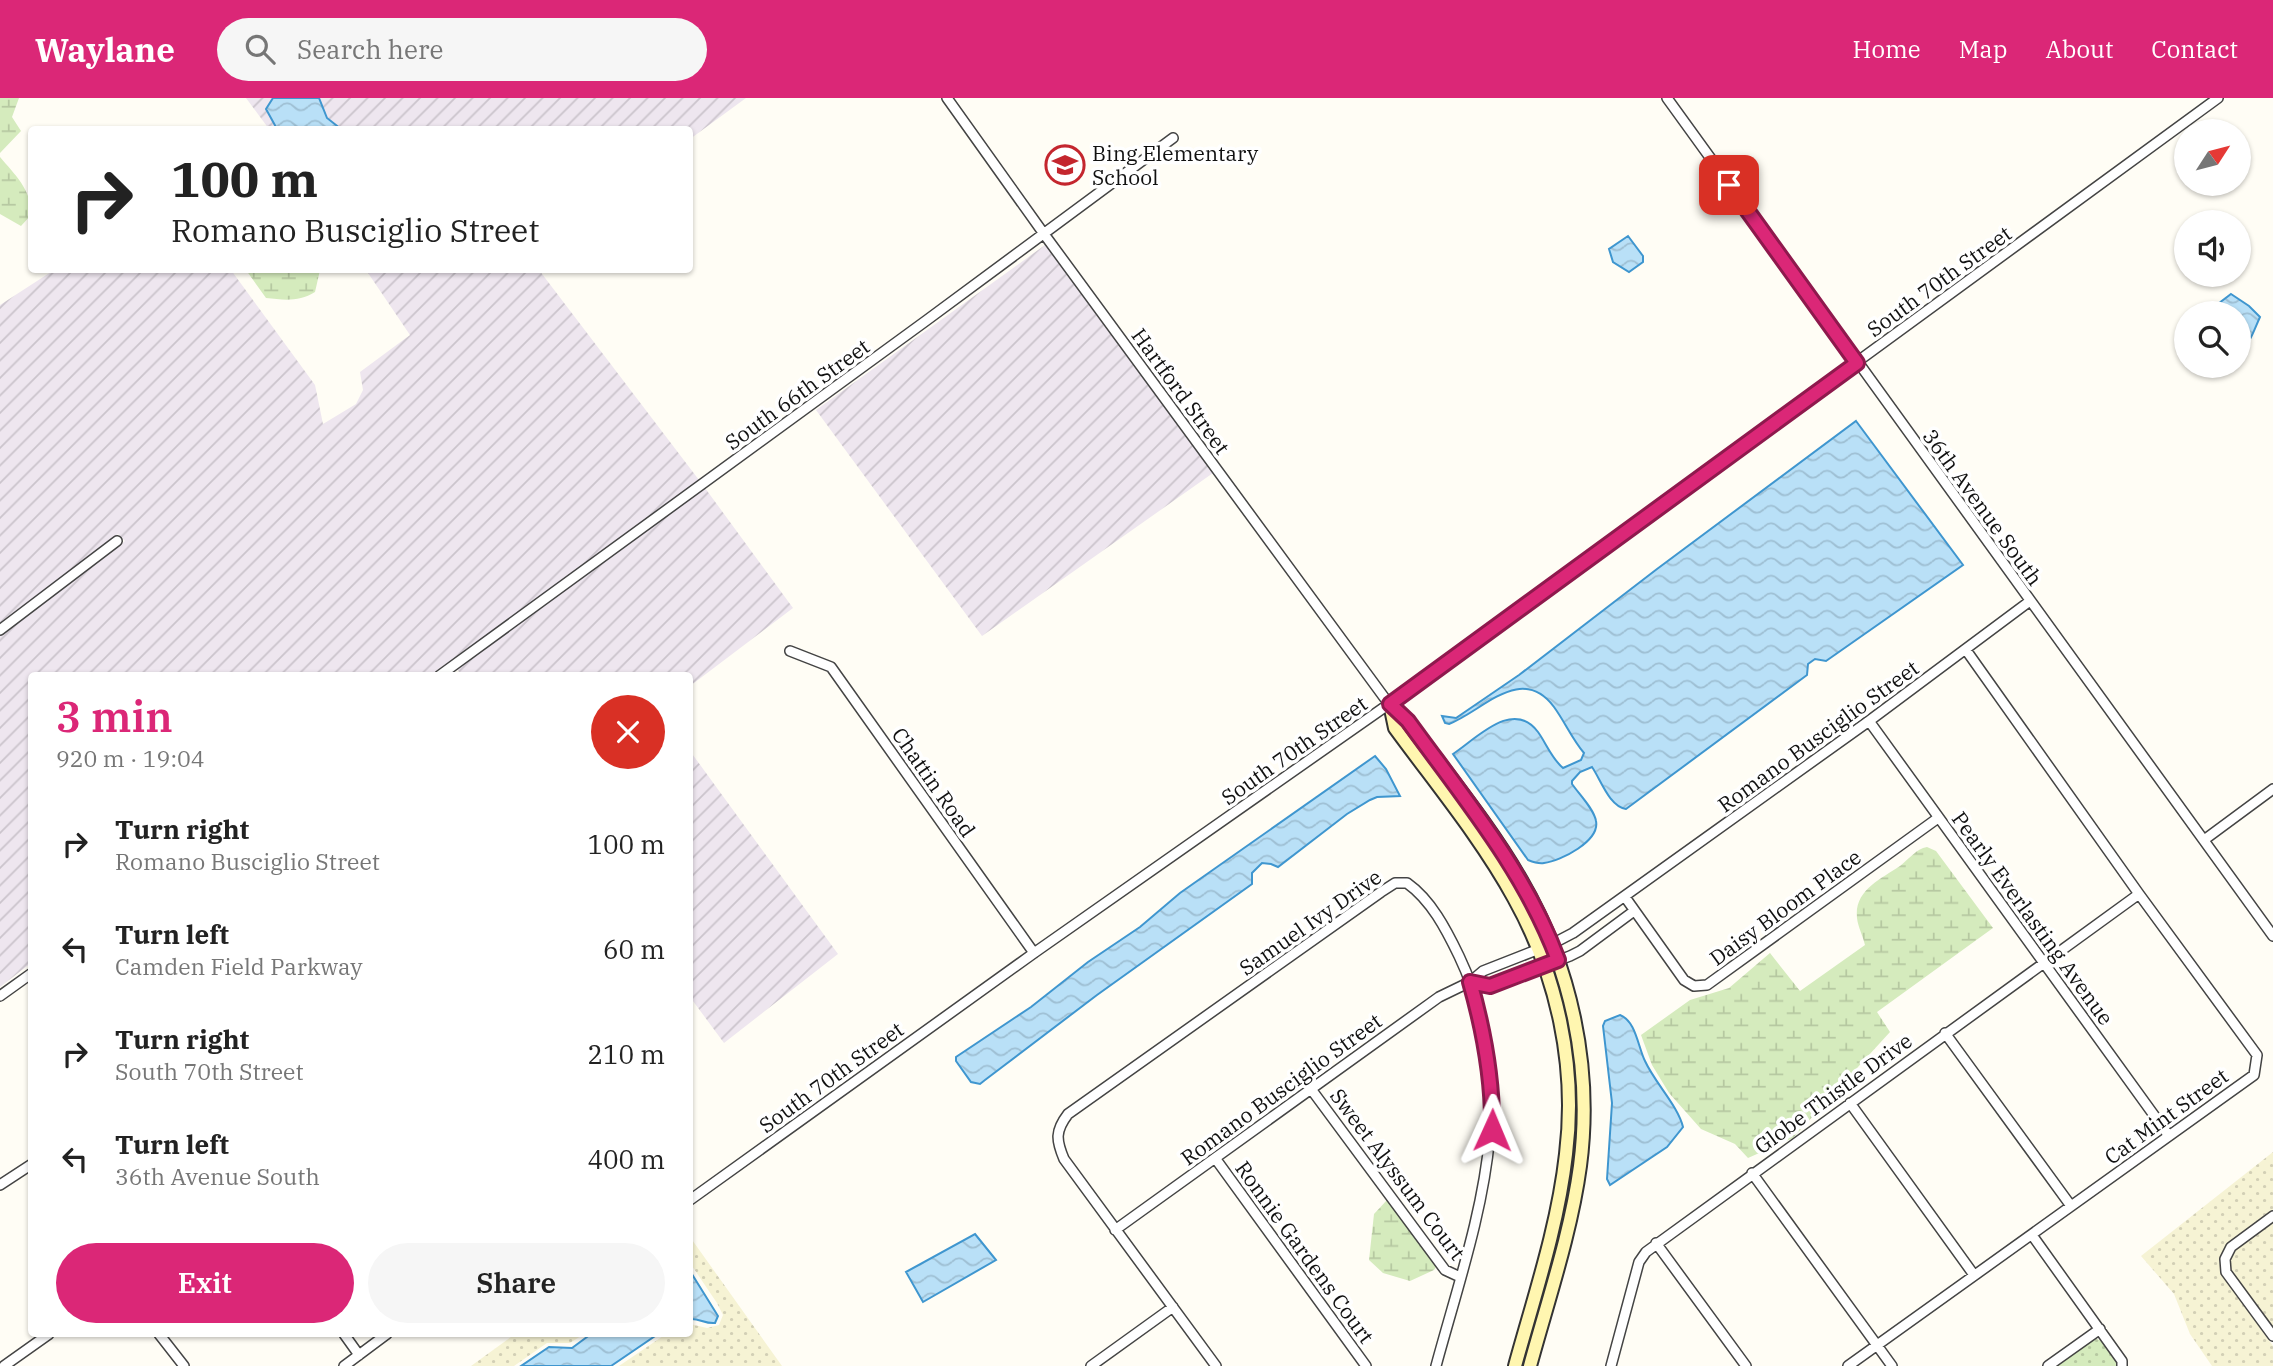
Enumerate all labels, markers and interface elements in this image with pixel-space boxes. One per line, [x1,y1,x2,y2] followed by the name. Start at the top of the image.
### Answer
[217,18,707,81] search box
[35,28,175,71] text: Waylane
[241,30,279,68] icon: search
[297,32,443,66] text: Search here
[1853,33,1921,65] text: Home
[1959,33,2007,65] text: Map
[2045,33,2113,65] text: About
[2151,33,2238,65] text: Contact
[2174,119,2250,196] north arrow
[2174,119,2251,378] map controls
[1092,139,1259,191] place label: Bing Elementary School
[1044,144,1086,186] school or university icon: Bing Elementary School
[171,147,318,210] text: 100 m
[56,154,147,245] icon: right
[1699,155,1759,215] pin
[1710,166,1748,204] icon: arrive
[171,209,540,251] text: Romano Busciglio Street
[2174,210,2251,287] button: sound
[1861,219,2017,343] street label: South 70th Street
[2174,301,2251,378] button: search
[1126,322,1236,460] street label: Hartford Street
[719,332,875,456] street label: South 66th Street
[1917,423,2049,591] street label: 36th Avenue South
[1712,654,1924,818] street label: Romano Busciglio Street
[56,689,173,744] text: 3 min
[1215,689,1373,811] street label: South 70th Street
[591,695,665,769] button: close
[886,722,982,842] street label: Chattin Road
[56,743,205,773] text: 920 m · 19:04
[1946,806,2120,1030] street label: Pearly Everlasting Avenue
[115,812,249,846] text: Turn right
[56,825,94,863] icon: right
[587,827,665,861] text: 100 m
[1704,842,1866,972] street label: Daisy Bloom Place
[115,846,380,876] text: Romano Busciglio Street
[1233,863,1387,981] street label: Samuel Ivy Drive
[115,917,229,951] text: Turn left
[56,930,94,968] icon: left
[603,932,665,966] text: 60 m
[115,951,363,981] text: Camden Field Parkway
[1175,1007,1387,1171] street label: Romano Busciglio Street
[753,1015,909,1139] street label: South 70th Street
[115,1022,249,1056] text: Turn right
[1749,1026,1917,1160] street label: Globe Thistle Drive
[56,1035,94,1073] icon: right
[587,1037,665,1071] text: 210 m
[115,1056,304,1086] text: South 70th Street
[2098,1062,2234,1170] street label: Cat Mint Street
[1324,1082,1472,1266] street label: Sweet Alyssum Court
[1455,1093,1529,1167] position arrow
[115,1127,229,1161] text: Turn left
[56,1140,94,1178] icon: left
[587,1142,665,1176] text: 400 m
[1229,1155,1381,1349] street label: Ronnie Gardens Court
[115,1161,320,1191] text: 36th Avenue South
[56,1243,354,1323] button: Exit
[368,1243,665,1323] button: Share

